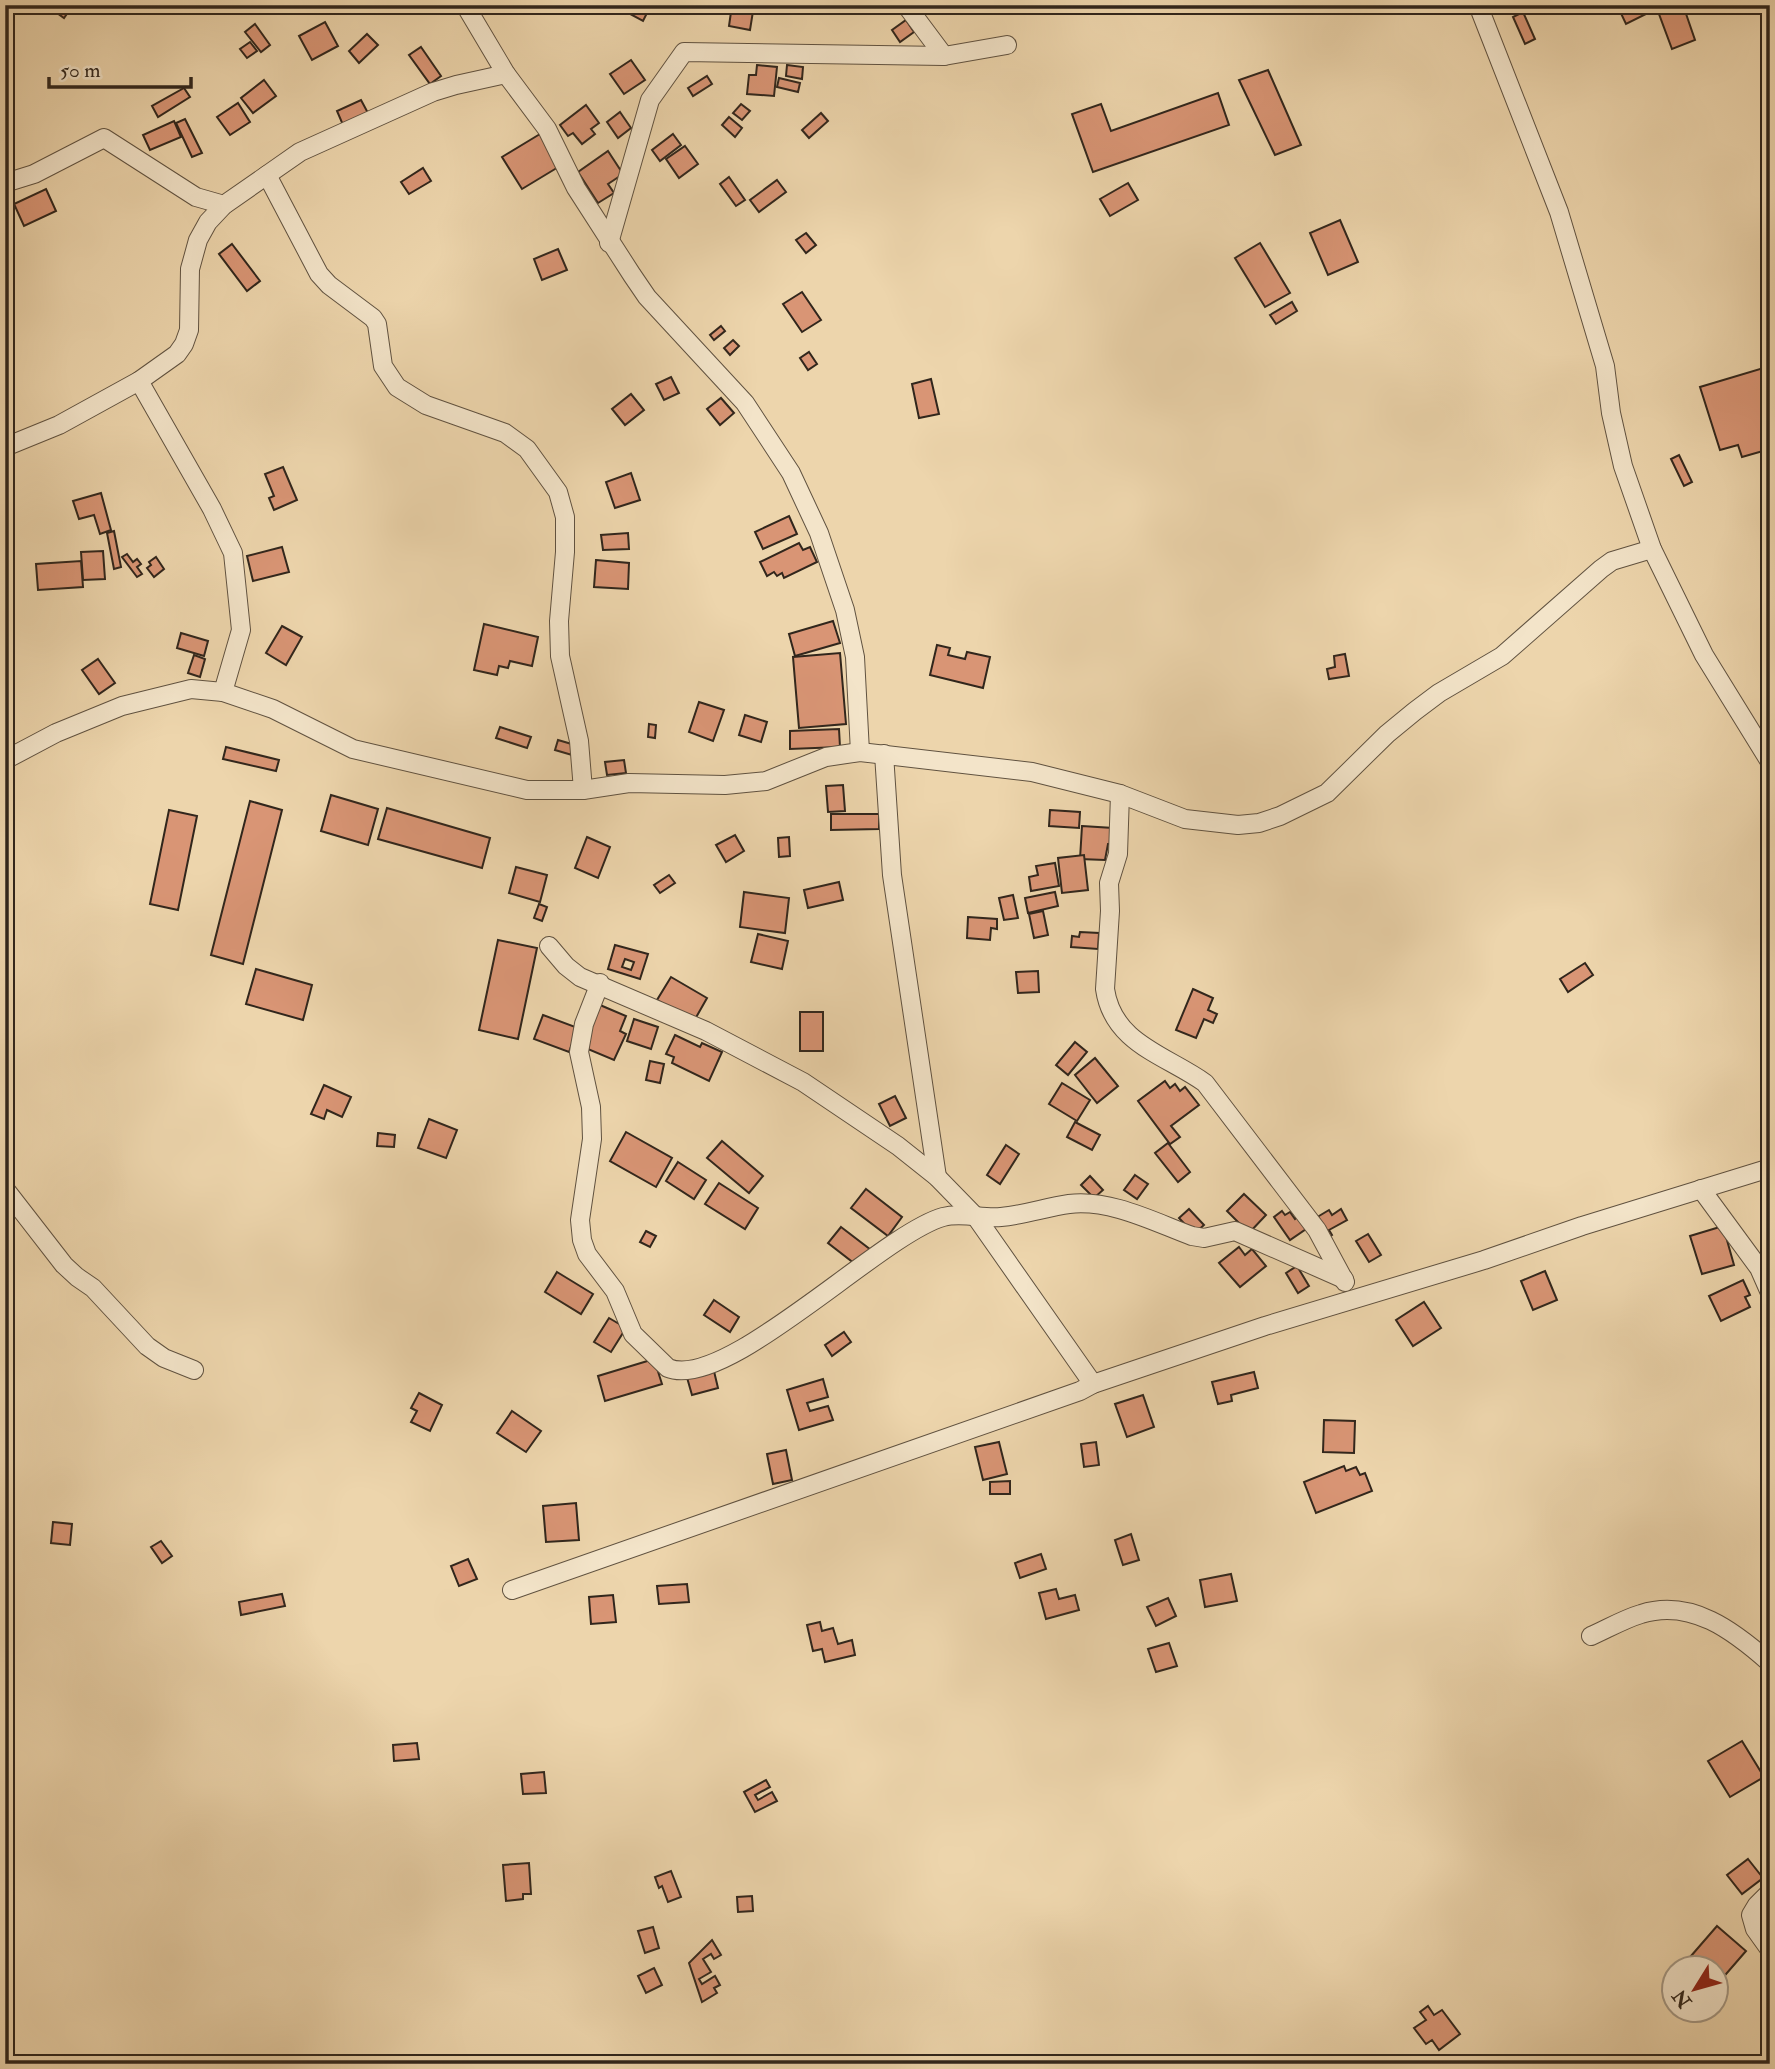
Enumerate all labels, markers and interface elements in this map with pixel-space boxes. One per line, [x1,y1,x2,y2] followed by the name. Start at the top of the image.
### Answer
[49,46,191,90] scale bar
[60,57,101,84] text: 50 m
[1660,1954,1730,2024] north arrow
[1667,1984,1698,2013] text: N

